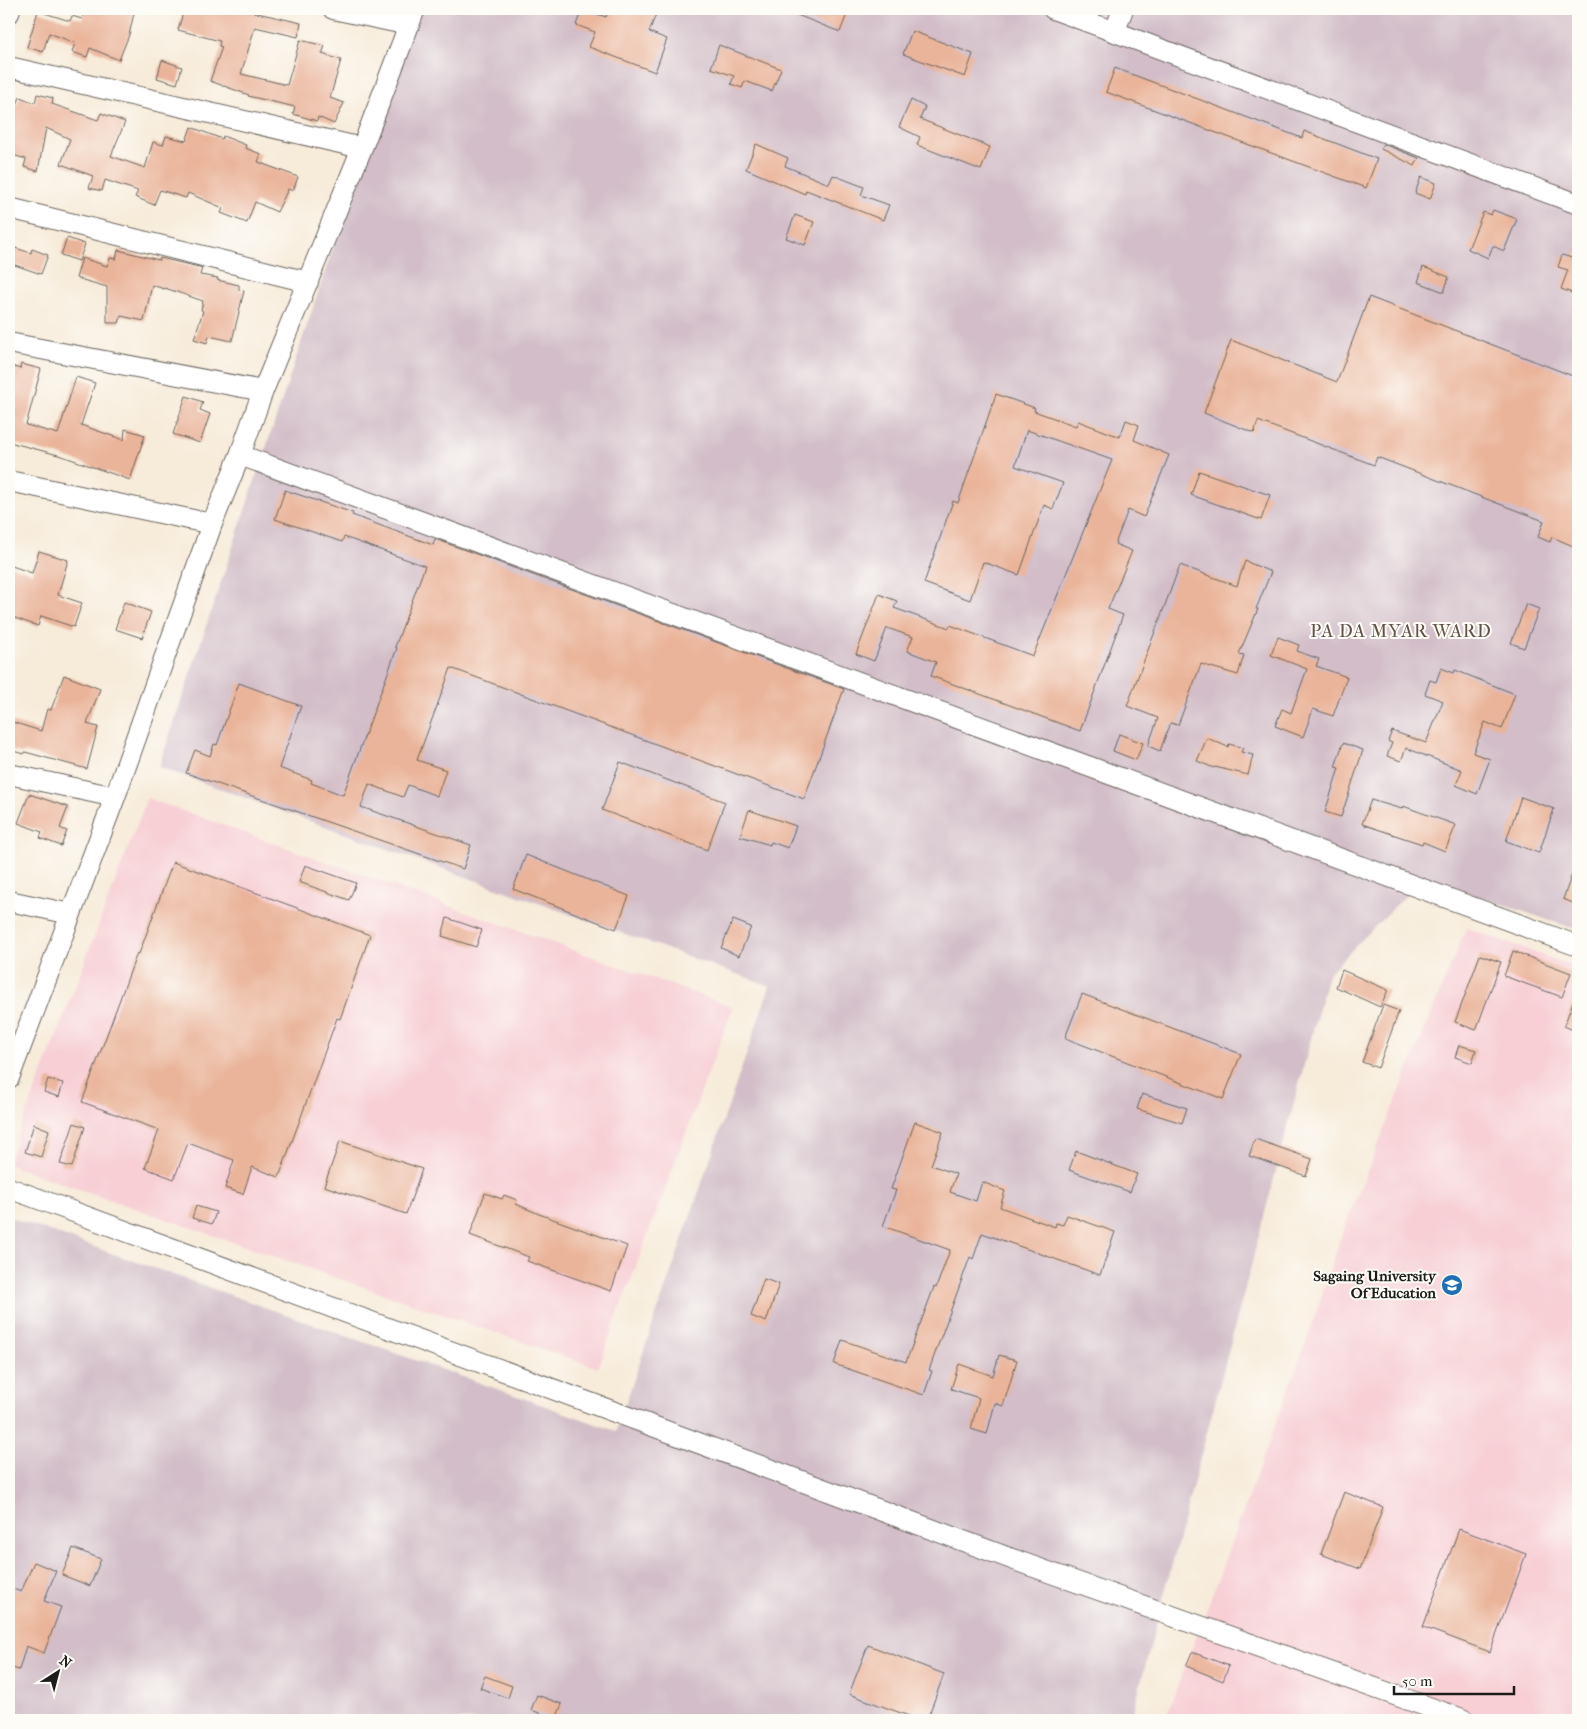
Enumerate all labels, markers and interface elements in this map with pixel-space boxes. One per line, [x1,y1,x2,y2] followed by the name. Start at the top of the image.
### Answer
[1310,621,1492,642] district label: PA DA MYAR WARD
[1313,1267,1437,1302] place label: Sagaing University Of Education
[1440,1273,1464,1297] school or university icon: Sagaing University Of Education
[32,1646,82,1696] north arrow
[56,1652,75,1672] text: N
[1394,1664,1514,1696] scale bar
[1402,1672,1433,1690] text: 50 m

